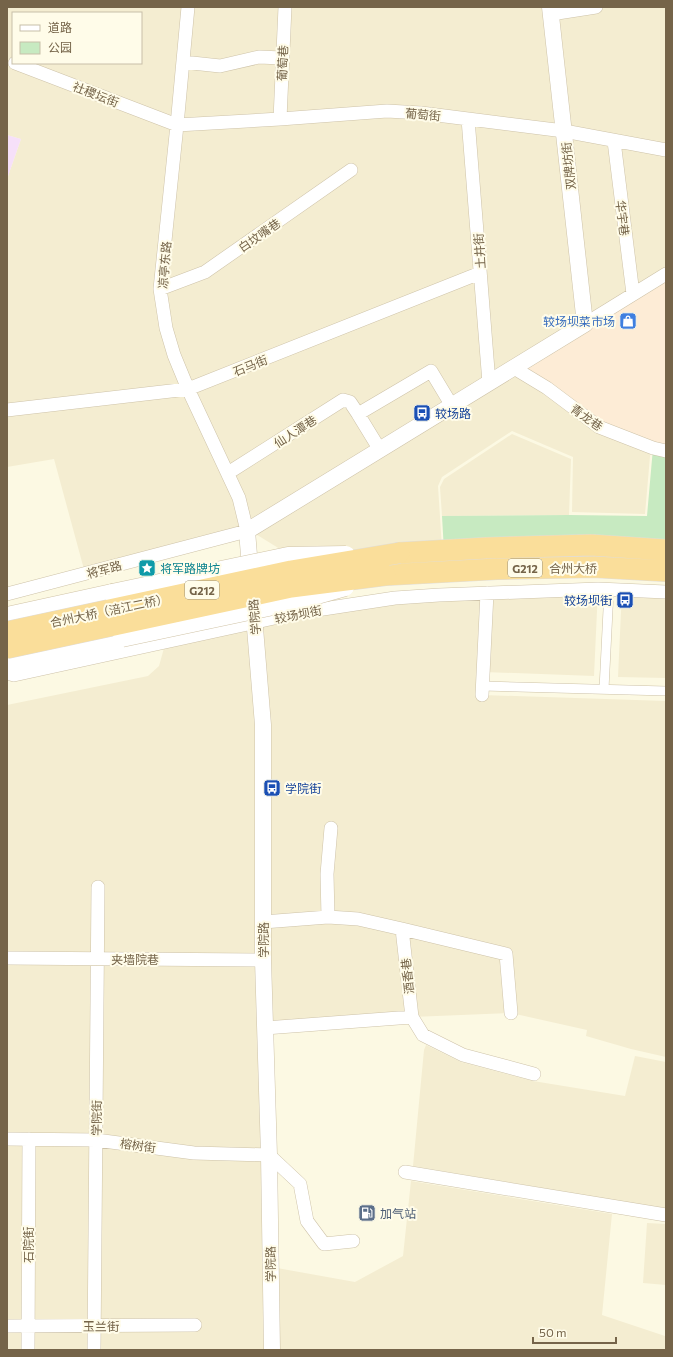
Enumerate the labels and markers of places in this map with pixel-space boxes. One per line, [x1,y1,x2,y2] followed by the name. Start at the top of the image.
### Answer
[618,311,638,331] shop icon: 较场坝菜市场
[543,314,615,328] place label: 较场坝菜市场
[412,403,432,423] bus stop icon: 较场路
[435,406,471,420] place label: 较场路
[137,558,157,578] place icon: 将军路牌坊
[160,561,220,575] place label: 将军路牌坊
[615,590,635,610] bus stop icon: 较场坝街
[564,593,612,607] place label: 较场坝街
[262,778,282,798] bus stop icon: 学院街
[285,781,321,795] place label: 学院街
[357,1203,377,1223] fuel station icon: 加气站
[380,1206,416,1220] place label: 加气站

